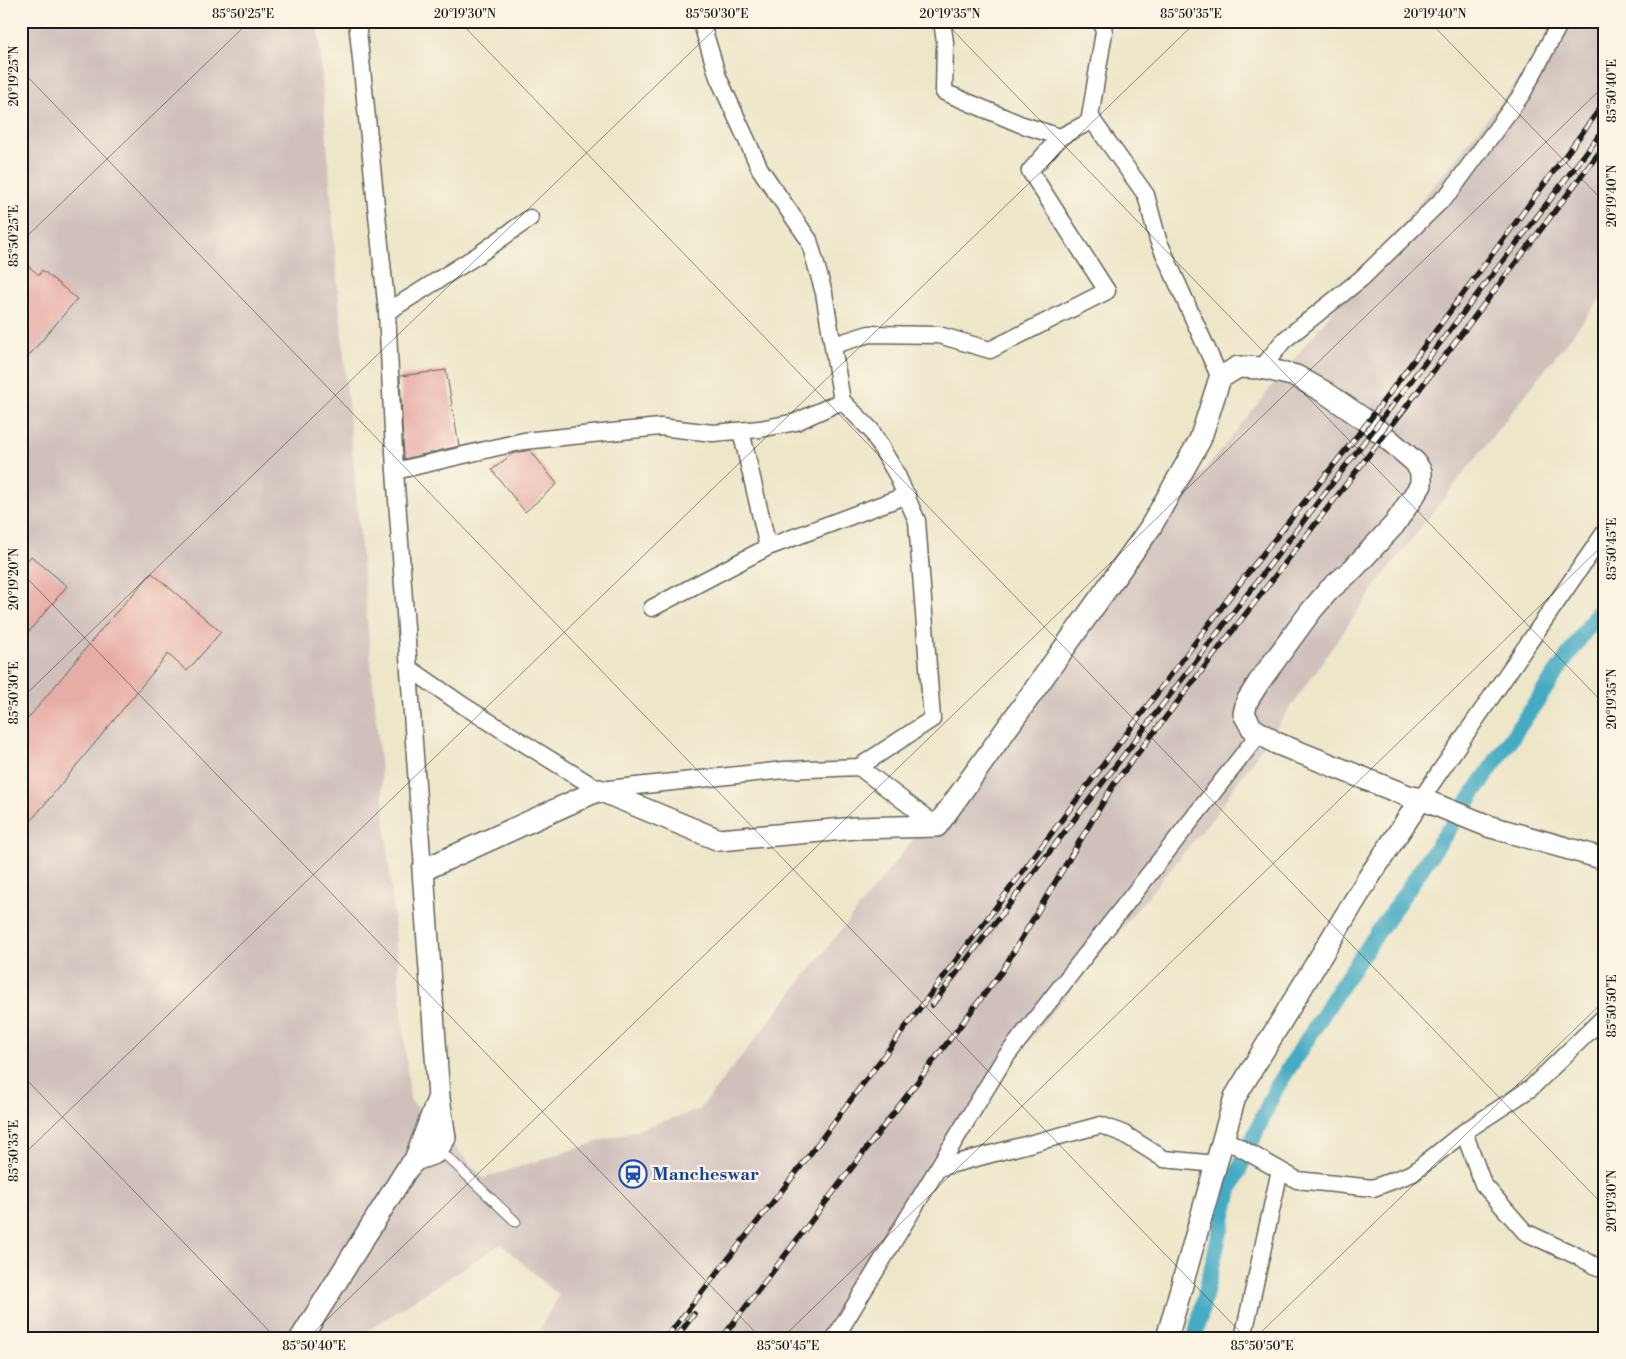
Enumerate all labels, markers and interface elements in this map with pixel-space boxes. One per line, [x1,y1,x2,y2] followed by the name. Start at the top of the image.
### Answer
[212,7,274,22] text: 85°50'25"E
[434,7,496,22] text: 20°19'30"N
[685,7,749,22] text: 85°50'30"E
[920,7,980,22] text: 20°19'35"N
[1160,7,1222,22] text: 85°50'35"E
[1404,7,1466,22] text: 20°19'40"N
[7,45,22,106] text: 20°19'25"N
[1605,59,1620,123] text: 85°50'40"E
[1605,165,1620,227] text: 20°19'40"N
[7,205,22,267] text: 85°50'25"E
[1605,518,1620,580] text: 85°50'45"E
[7,548,22,610] text: 20°19'20"N
[7,661,22,725] text: 85°50'30"E
[1605,669,1620,729] text: 20°19'35"N
[1605,974,1620,1038] text: 85°50'50"E
[7,1120,22,1182] text: 85°50'35"E
[618,1159,648,1189] station icon: Mancheswar
[652,1163,759,1186] place label: Mancheswar
[1605,1170,1620,1232] text: 20°19'30"N
[282,1339,346,1354] text: 85°50'40"E
[757,1339,819,1354] text: 85°50'45"E
[1230,1339,1294,1354] text: 85°50'50"E

